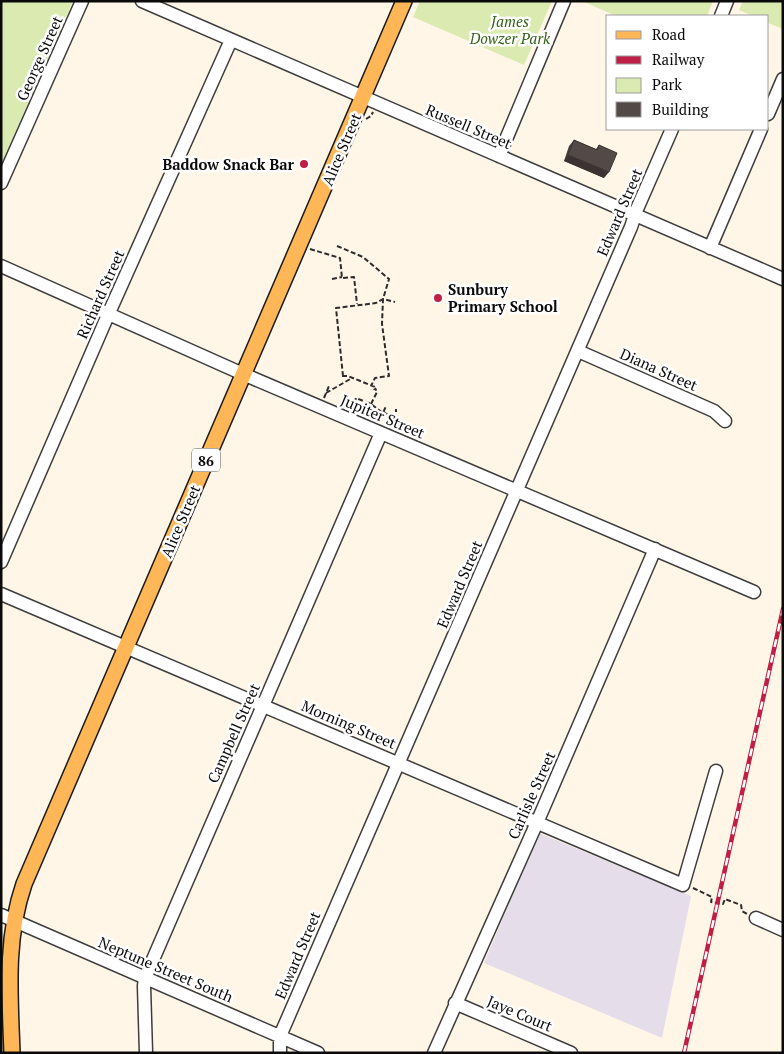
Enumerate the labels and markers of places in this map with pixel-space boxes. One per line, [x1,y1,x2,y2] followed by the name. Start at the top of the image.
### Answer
[162,154,295,174] place label: Baddow Snack Bar
[298,158,310,170] marker: Baddow Snack Bar
[448,279,558,316] place label: Sunbury Primary School
[432,292,444,304] marker: Sunbury Primary School

